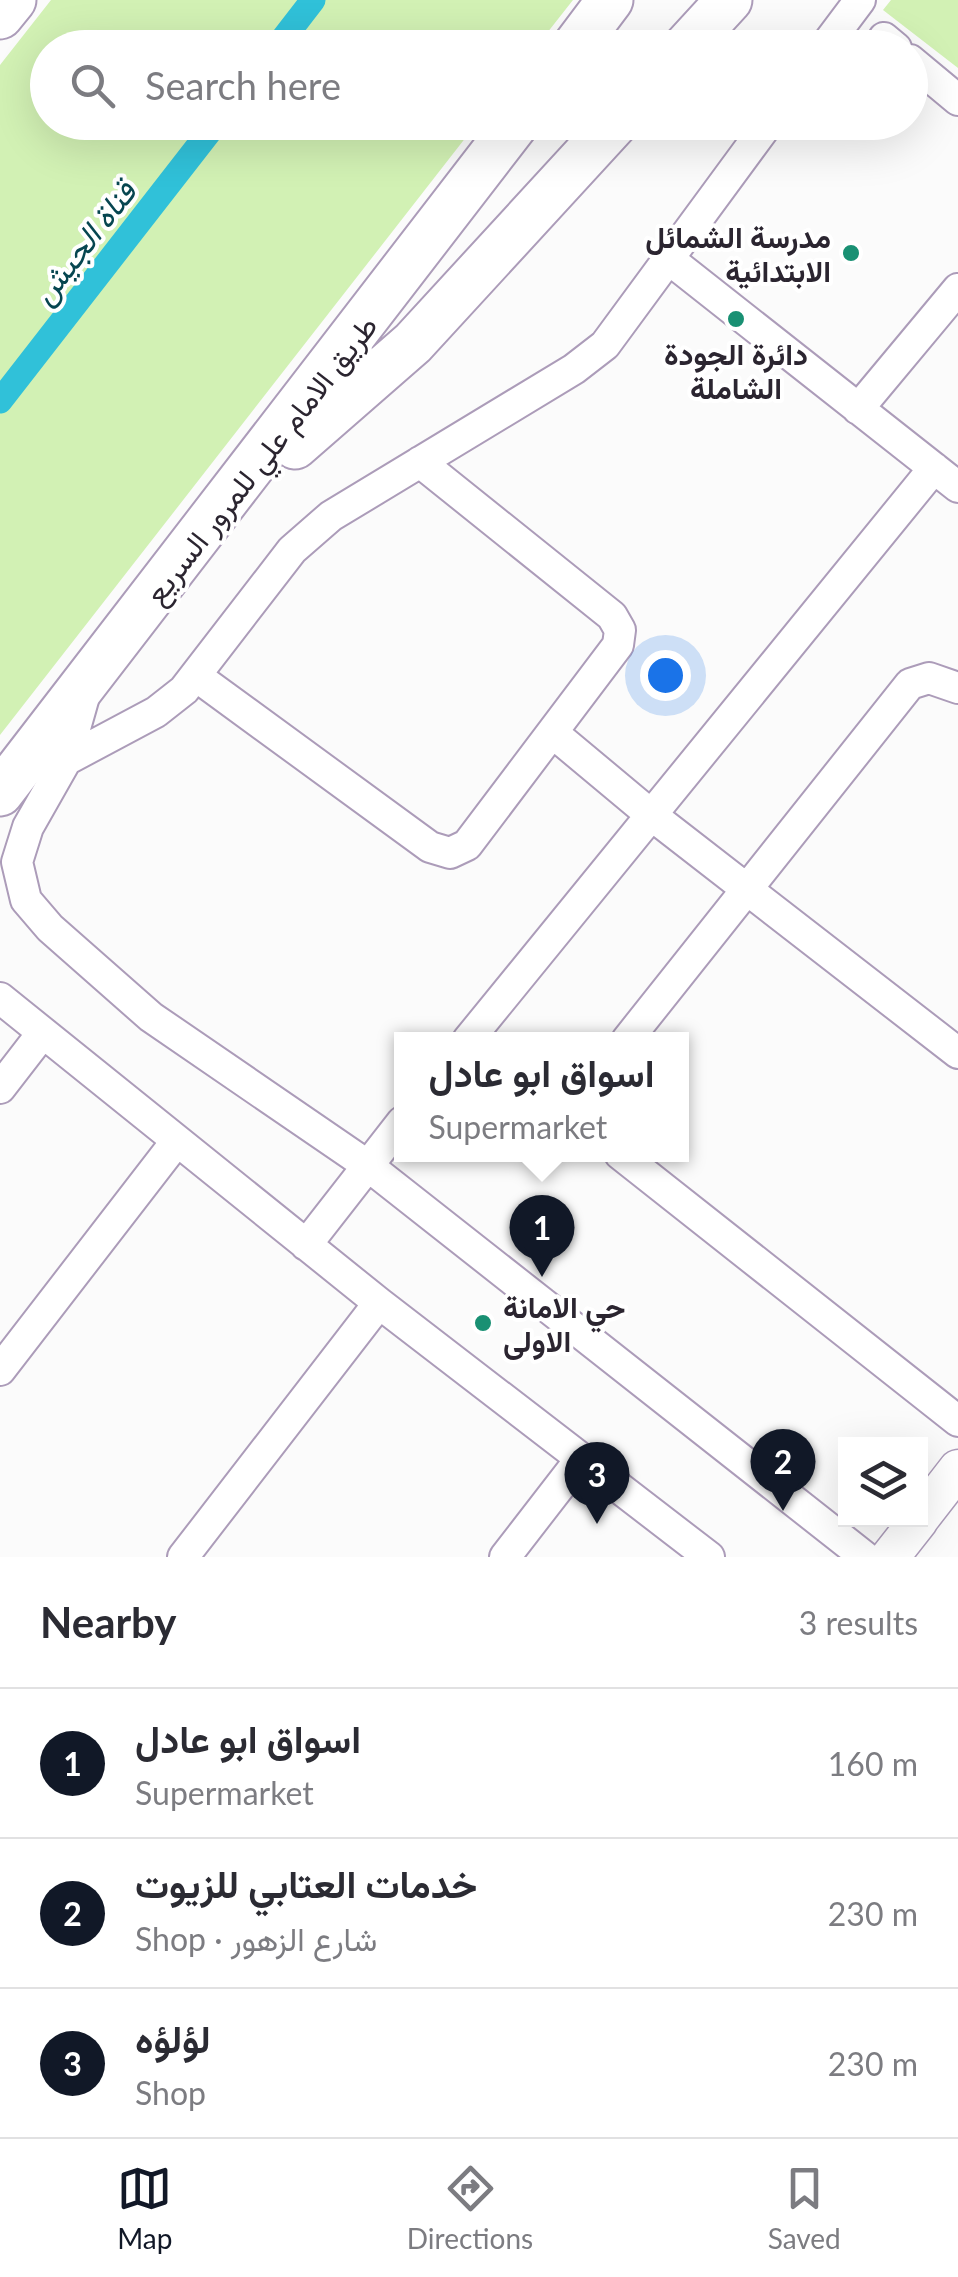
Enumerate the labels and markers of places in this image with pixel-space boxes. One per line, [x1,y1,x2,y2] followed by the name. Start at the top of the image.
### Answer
[645,218,831,289] place label: مدرسة الشمائل الابتدائية
[840,242,862,264] marker: مدرسة الشمائل الابتدائية
[725,308,747,330] marker: دائرة الجودة الشاملة
[664,335,808,405] place label: دائرة الجودة الشاملة
[510,1194,574,1277] pin: 1
[503,1288,625,1360] place label: حي الامانة الاولى
[472,1312,494,1334] marker: حي الامانة الاولى
[750,1428,816,1511] pin: 2
[564,1442,630,1524] pin: 3

